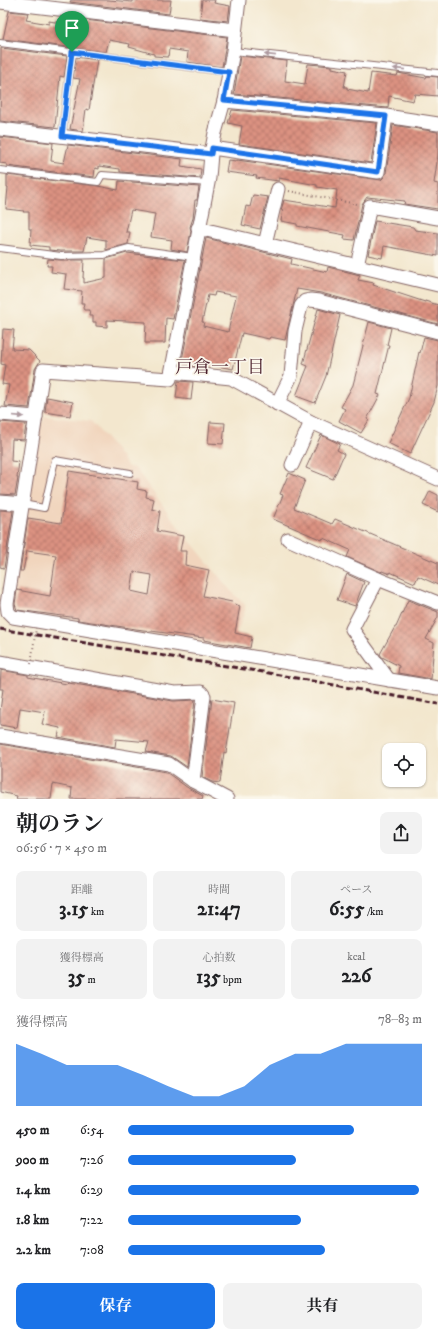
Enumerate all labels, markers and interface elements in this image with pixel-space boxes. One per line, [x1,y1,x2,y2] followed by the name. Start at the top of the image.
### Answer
[55,11,89,52] pin
[61,17,83,39] icon: arrive
[264,52,276,58] one-way arrow
[393,66,405,73] one-way arrow
[175,357,265,379] district label: 戸倉一丁目
[12,412,24,419] one-way arrow
[382,743,426,787] map controls
[382,743,426,787] button: locate
[16,811,104,838] text: 朝のラン
[380,812,422,854] button: share
[16,840,107,856] text: 06:56 · 7 × 450 m
[71,883,93,897] text: 距離
[208,883,230,897] text: 時間
[340,883,373,897] text: ペース
[59,897,88,922] text: 3.15
[197,897,241,922] text: 21:47
[329,897,365,922] text: 6:55
[88,905,104,919] text: km
[365,905,384,919] text: /km
[347,950,365,964] text: kcal
[60,951,104,965] text: 獲得標高
[202,951,235,965] text: 心拍数
[341,964,371,989] text: 226
[68,965,85,990] text: 35
[196,965,221,990] text: 135
[85,973,96,987] text: m
[221,973,242,987] text: bpm
[378,1011,422,1027] text: 78–83 m
[16,1014,68,1030] text: 獲得標高
[16,1122,49,1138] text: 450 m
[80,1122,103,1138] text: 6:54
[16,1152,49,1168] text: 900 m
[80,1152,103,1168] text: 7:26
[16,1182,50,1198] text: 1.4 km
[80,1182,103,1198] text: 6:29
[16,1212,49,1228] text: 1.8 km
[80,1212,103,1228] text: 7:22
[16,1242,51,1258] text: 2.2 km
[80,1242,104,1258] text: 7:08
[16,1283,215,1329] button: 保存
[223,1283,422,1329] button: 共有

